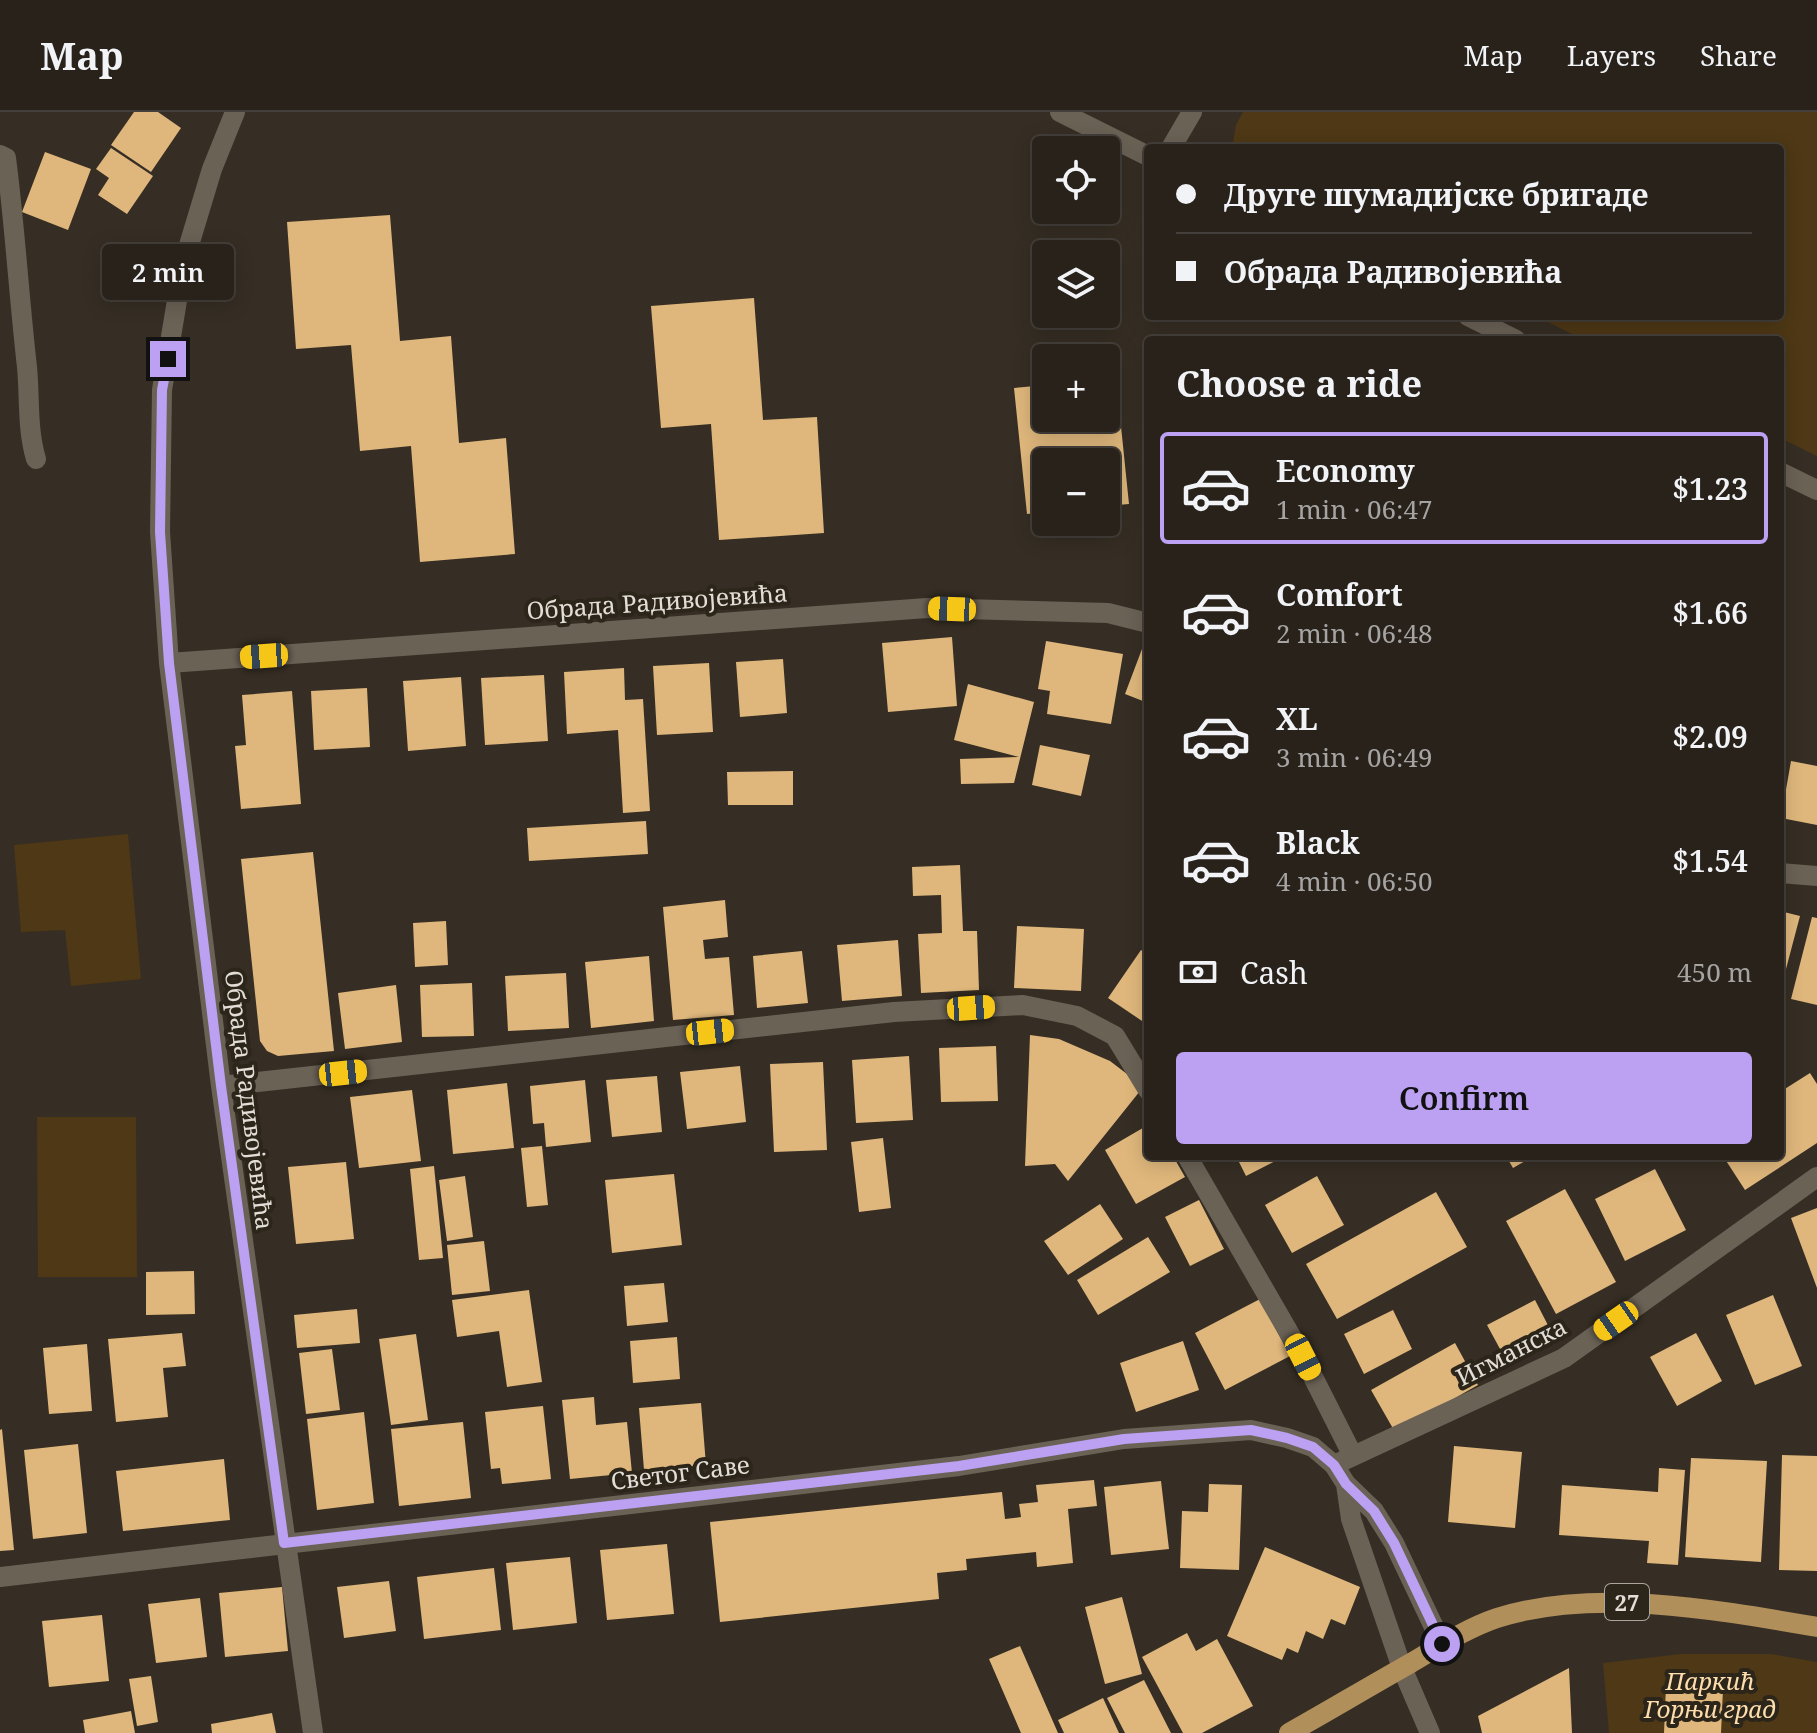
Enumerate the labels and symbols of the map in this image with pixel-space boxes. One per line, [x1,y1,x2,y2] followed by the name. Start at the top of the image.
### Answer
[102,243,234,299] callout: 2 min
[150,341,186,377] route end
[525,575,789,627] street label: Обрада Радивојевића
[928,596,976,622] car
[239,642,289,670] car
[218,968,282,1232] street label: Обрада Радивојевића
[946,994,996,1022] car
[685,1018,735,1046] car
[318,1059,368,1087] car
[1589,1297,1643,1345] car
[1450,1309,1572,1393] street label: Игманска
[1281,1330,1325,1384] car
[609,1447,751,1497] street label: Светог Саве
[1605,1584,1649,1620] road number: 27
[1424,1626,1460,1662] route start
[1643,1664,1776,1725] park label: Паркић Горњи град

